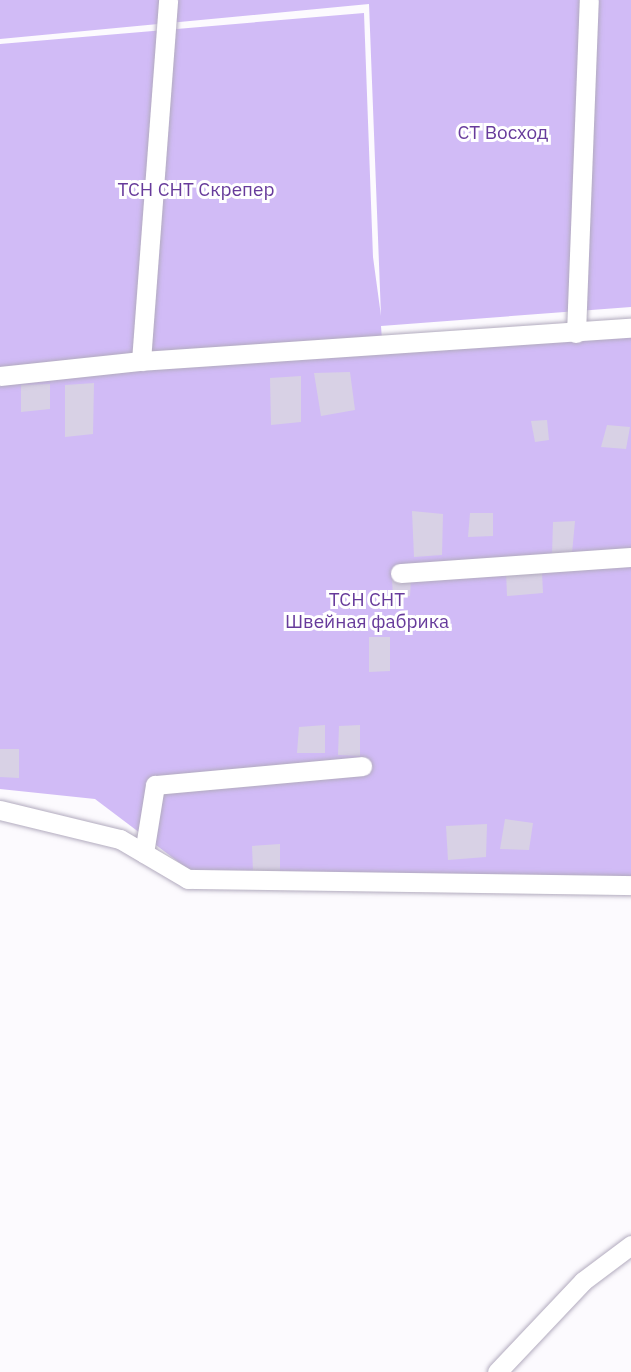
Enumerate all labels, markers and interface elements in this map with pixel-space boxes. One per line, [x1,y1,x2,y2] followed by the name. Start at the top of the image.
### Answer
[458,122,548,144] park label: СТ Восход
[118,179,274,201] park label: ТСН СНТ Скрепер
[285,589,449,633] park label: ТСН СНТ Швейная фабрика

